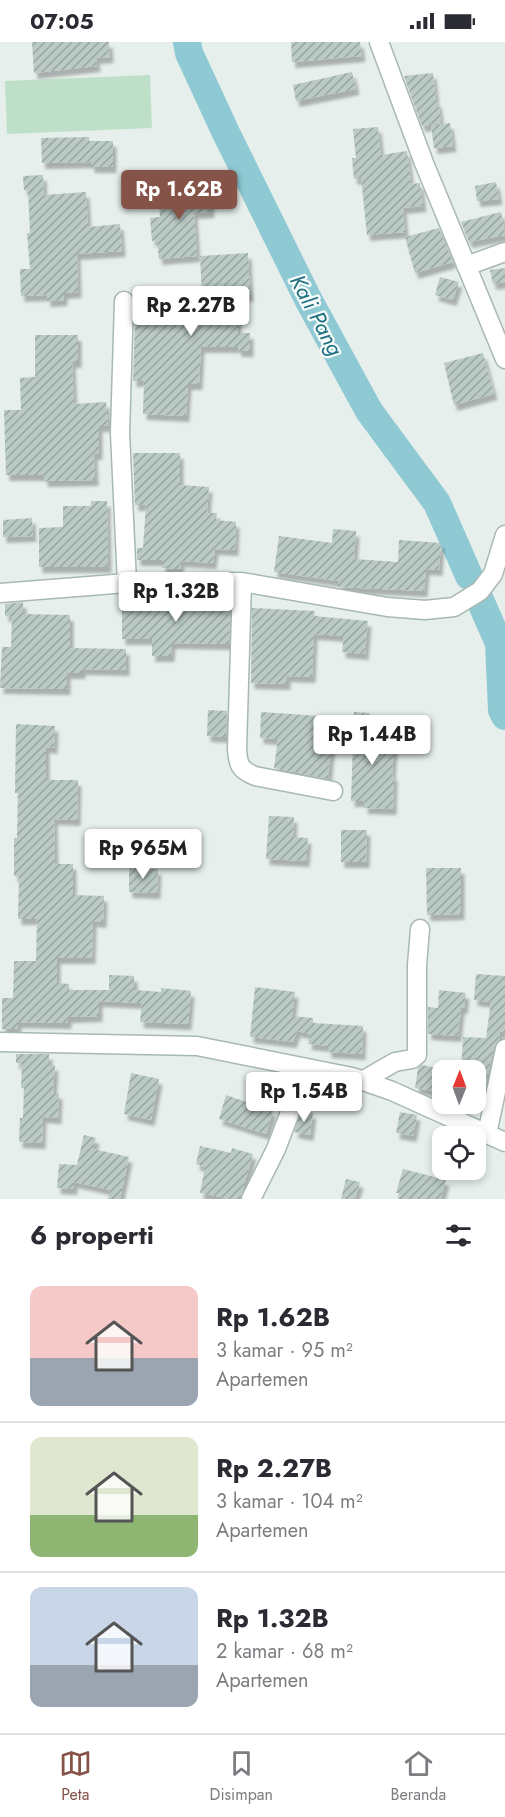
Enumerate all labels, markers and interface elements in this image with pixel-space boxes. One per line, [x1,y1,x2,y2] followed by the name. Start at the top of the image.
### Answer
[30,5,94,37] text: 07:05
[117,170,241,221] pin: Rp 1.62B
[135,175,223,204] text: Rp 1.62B
[282,269,352,361] water label: Kali Pang
[129,286,253,337] pin: Rp 2.27B
[146,291,236,320] text: Rp 2.27B
[114,572,238,623] pin: Rp 1.32B
[133,577,219,606] text: Rp 1.32B
[310,715,434,766] pin: Rp 1.44B
[327,720,417,749] text: Rp 1.44B
[88,829,198,880] pin: Rp 965M
[99,834,187,863] text: Rp 965M
[432,1060,486,1114] north arrow
[432,1060,486,1180] map controls
[242,1072,366,1123] pin: Rp 1.54B
[260,1077,348,1106] text: Rp 1.54B
[432,1126,486,1180] button: locate
[30,1216,154,1254] text: 6 properti
[442,1219,475,1252] icon: filters
[216,1298,330,1336] text: Rp 1.62B
[78,1310,150,1382] icon: home
[216,1336,353,1365] text: 3 kamar · 95 m²
[216,1365,309,1394] text: Apartemen
[216,1449,332,1487] text: Rp 2.27B
[78,1461,150,1533] icon: home
[216,1487,363,1516] text: 3 kamar · 104 m²
[216,1516,309,1545] text: Apartemen
[216,1599,329,1637] text: Rp 1.32B
[78,1611,150,1683] icon: home
[216,1637,353,1666] text: 2 kamar · 68 m²
[216,1666,309,1695] text: Apartemen
[59,1747,92,1806] tab: Peta
[210,1747,273,1806] tab: Disimpan
[391,1747,446,1806] tab: Beranda

